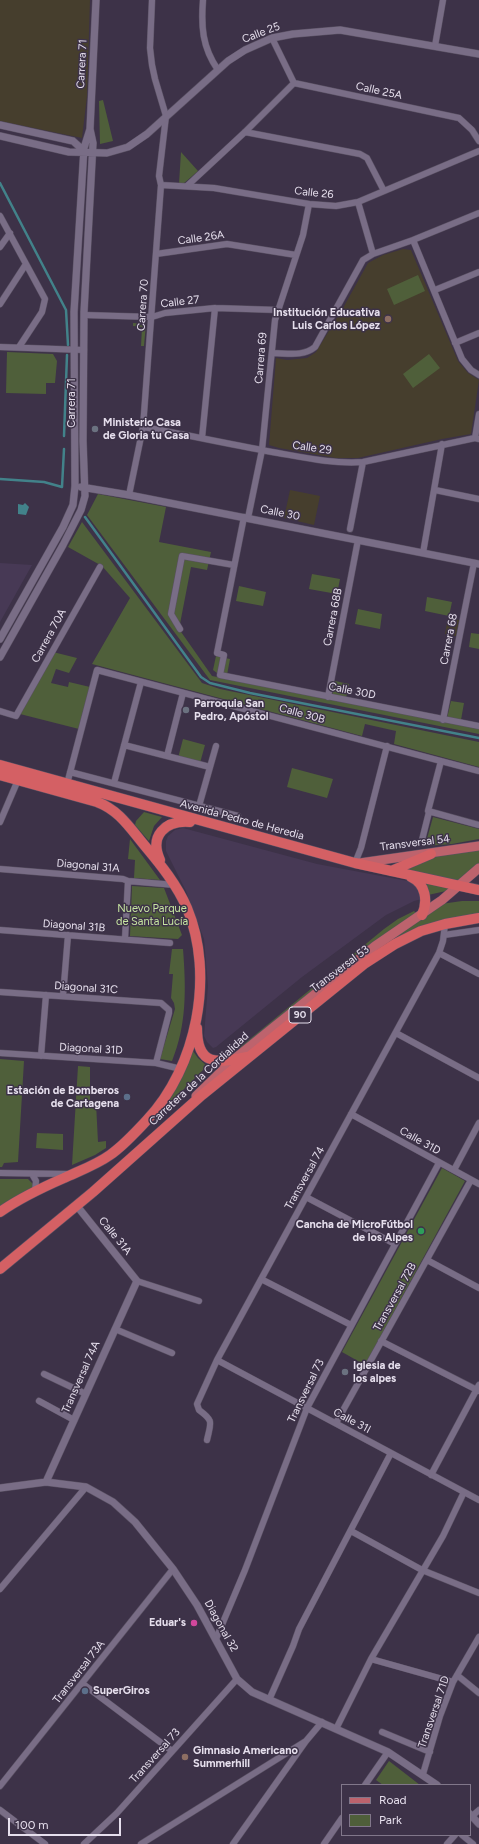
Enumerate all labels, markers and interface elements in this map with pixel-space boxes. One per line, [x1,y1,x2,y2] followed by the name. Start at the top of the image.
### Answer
[240,20,282,46] street label: Calle 25
[74,39,90,89] street label: Carrera 71
[355,80,403,102] street label: Calle 25A
[294,184,334,202] street label: Calle 26
[177,228,225,248] street label: Calle 26A
[135,279,151,331] street label: Carrera 70
[160,293,200,311] street label: Calle 27
[273,306,380,332] place label: Institución Educativa Luis Carlos López
[383,314,393,324] marker: Institución Educativa Luis Carlos López
[252,332,270,384] street label: Carrera 69
[65,378,79,428] street label: Carrera 71
[103,416,189,442] place label: Ministerio Casa de Gloria tu Casa
[90,424,100,434] marker: Ministerio Casa de Gloria tu Casa
[292,439,332,457] street label: Calle 29
[259,503,301,523] street label: Calle 30
[321,587,345,647] street label: Carrera 68B
[29,607,69,665] street label: Carrera 70A
[438,612,460,666] street label: Carrera 68
[327,680,377,702] street label: Calle 30D
[194,697,269,723] place label: Parroquia San Pedro, Apóstol
[278,702,326,726] street label: Calle 30B
[181,705,191,715] marker: Parroquia San Pedro, Apóstol
[179,797,305,843] street label: Avenida Pedro de Heredia
[379,832,451,854] street label: Transversal 54
[56,857,120,875] street label: Diagonal 31A
[116,902,188,928] park label: Nuevo Parque de Santa Lucía
[42,917,106,935] street label: Diagonal 31B
[308,943,372,995] street label: Transversal 53
[54,979,118,997] street label: Diagonal 31C
[289,1007,311,1023] road number: 90
[147,1029,251,1129] street label: Carretera de la Cordialidad
[59,1041,123,1057] street label: Diagonal 31D
[7,1084,119,1110] place label: Estación de Bomberos de Cartagena
[122,1092,132,1102] marker: Estación de Bomberos de Cartagena
[397,1124,443,1158] street label: Calle 31D
[282,1144,328,1212] street label: Transversal 74
[96,1214,134,1258] street label: Calle 31A
[296,1218,413,1244] place label: Cancha de MicroFútbol de los Alpes
[416,1226,426,1236] marker: Cancha de MicroFútbol de los Alpes
[371,1261,419,1333] street label: Transversal 72B
[59,1339,103,1415] street label: Transversal 74A
[285,1357,327,1425] street label: Transversal 73
[353,1359,401,1385] place label: Iglesia de los alpes
[340,1367,350,1377] marker: Iglesia de los alpes
[331,1406,373,1436] street label: Calle 31I
[201,1598,241,1654] street label: Diagonal 32
[149,1616,186,1630] place label: Eduar's
[189,1618,199,1628] marker: Eduar's
[50,1638,108,1706] street label: Transversal 73A
[415,1674,453,1750] street label: Transversal 71D
[93,1684,150,1698] place label: SuperGiros
[80,1686,90,1696] marker: SuperGiros
[127,1726,183,1786] street label: Transversal 73
[193,1744,298,1770] place label: Gimnasio Americano Summerhill
[180,1752,190,1762] marker: Gimnasio Americano Summerhill
[341,1784,471,1836] legend
[379,1793,407,1807] text: Road
[10,1810,123,1836] scale bar
[379,1813,402,1827] text: Park
[15,1818,49,1832] text: 100 m

